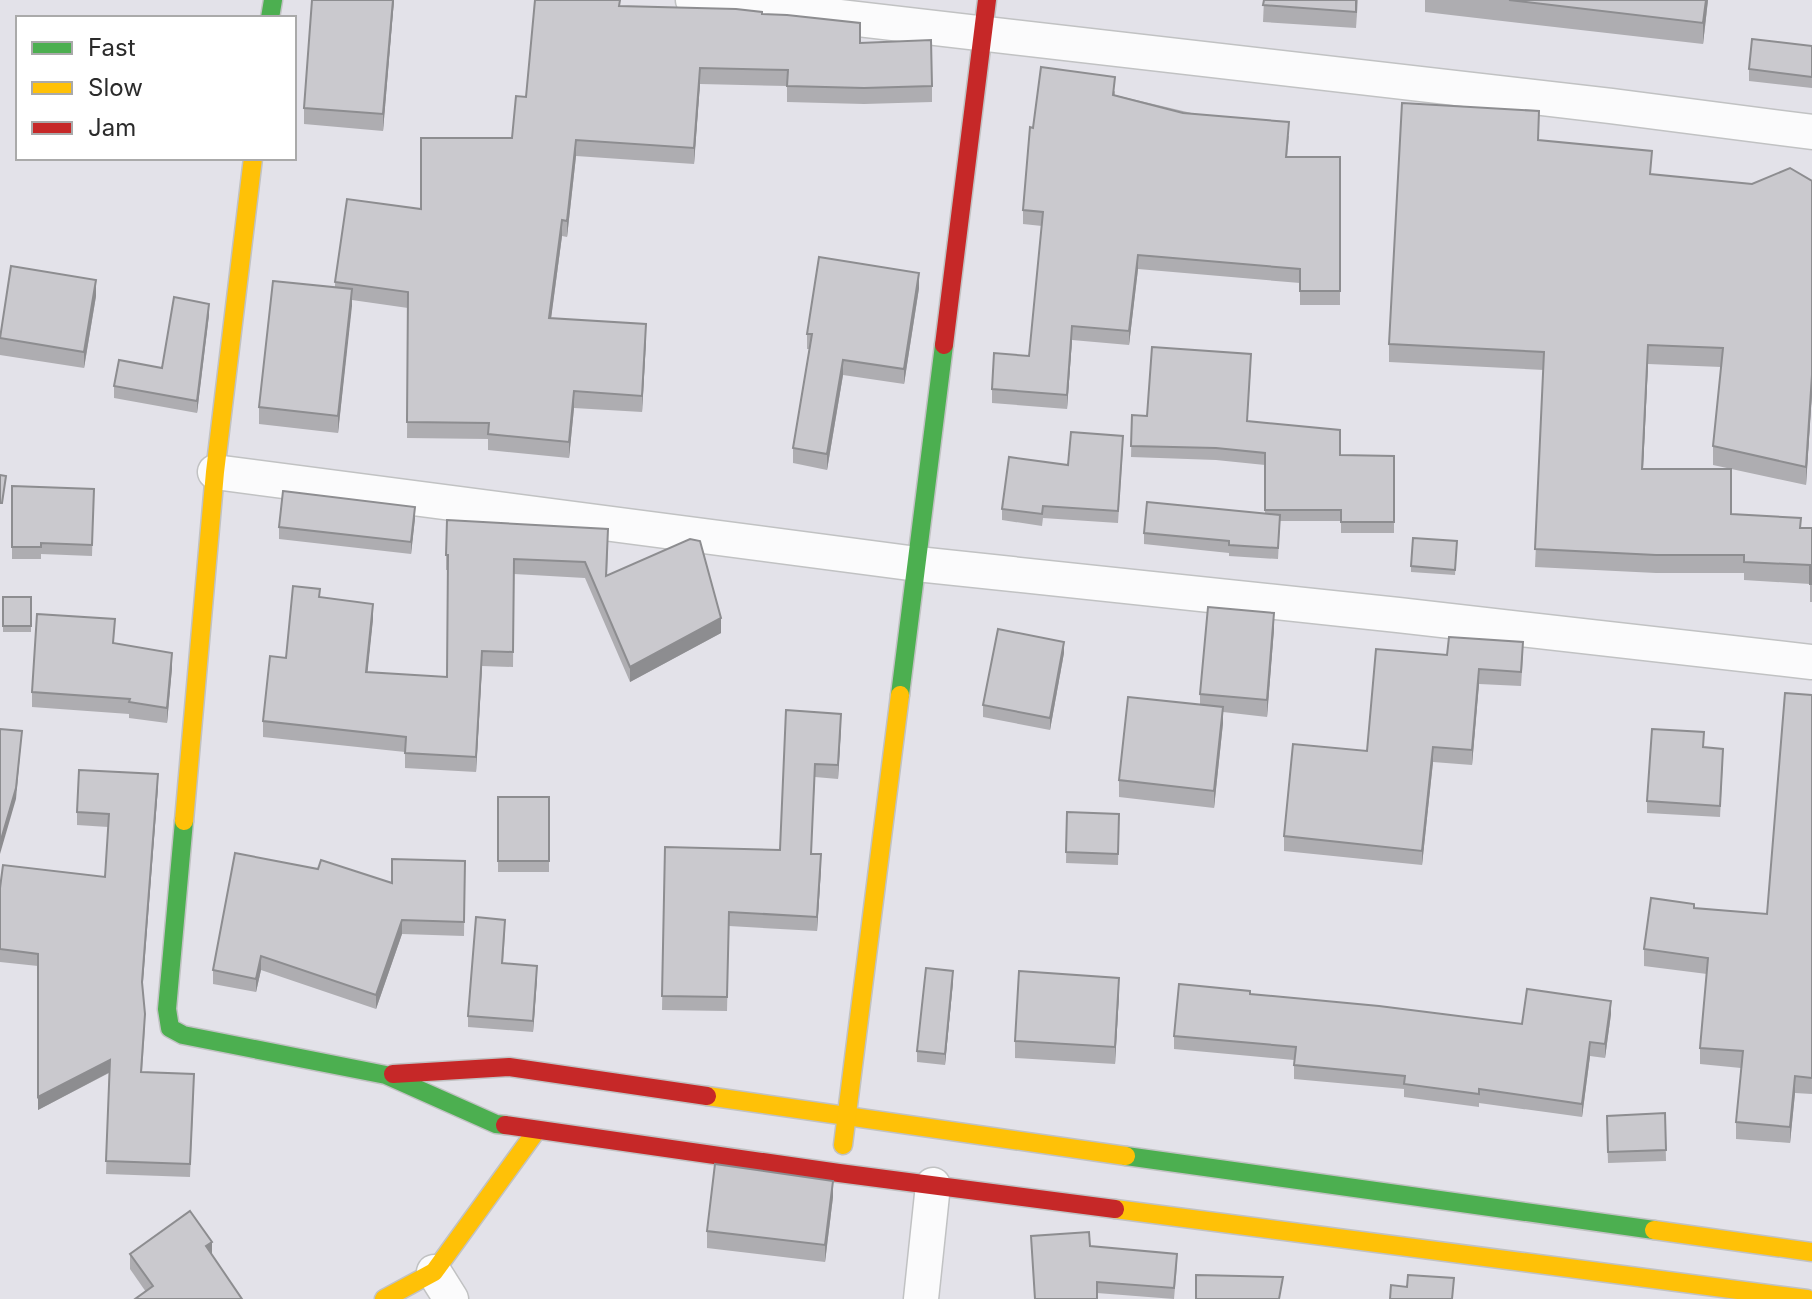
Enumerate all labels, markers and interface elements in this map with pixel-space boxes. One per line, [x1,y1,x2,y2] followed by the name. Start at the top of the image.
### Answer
[16,16,296,160] legend
[88,33,136,62] text: Fast
[88,73,143,102] text: Slow
[88,113,136,142] text: Jam

